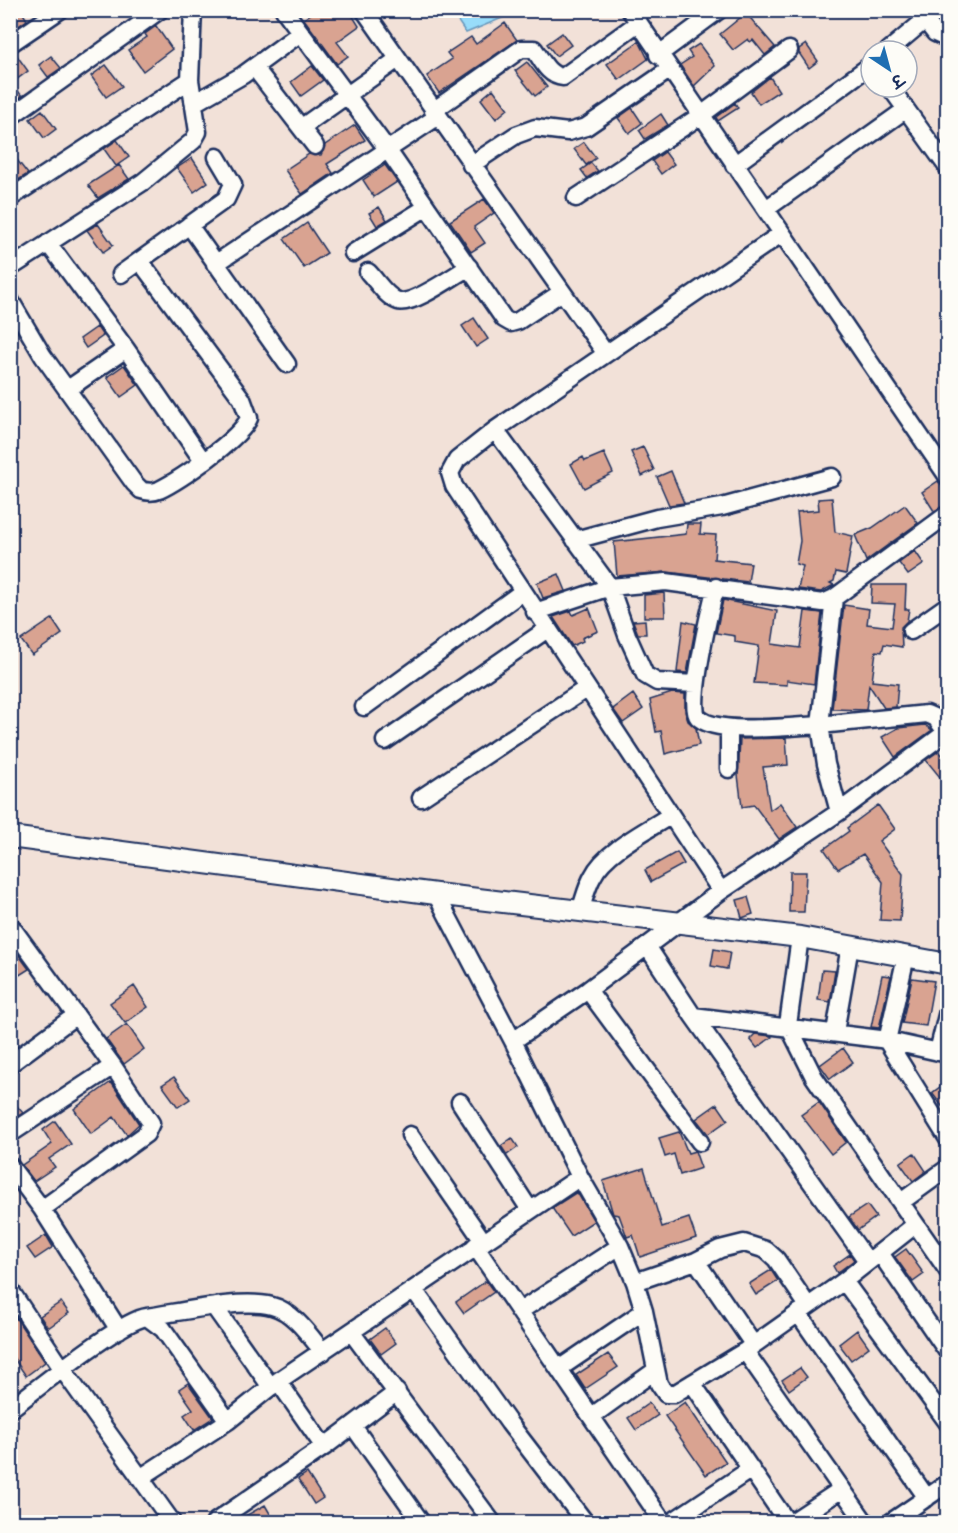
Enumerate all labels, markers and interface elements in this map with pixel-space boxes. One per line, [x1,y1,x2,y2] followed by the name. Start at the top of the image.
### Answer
[859,39,919,99] north arrow
[887,69,910,93] text: उ

